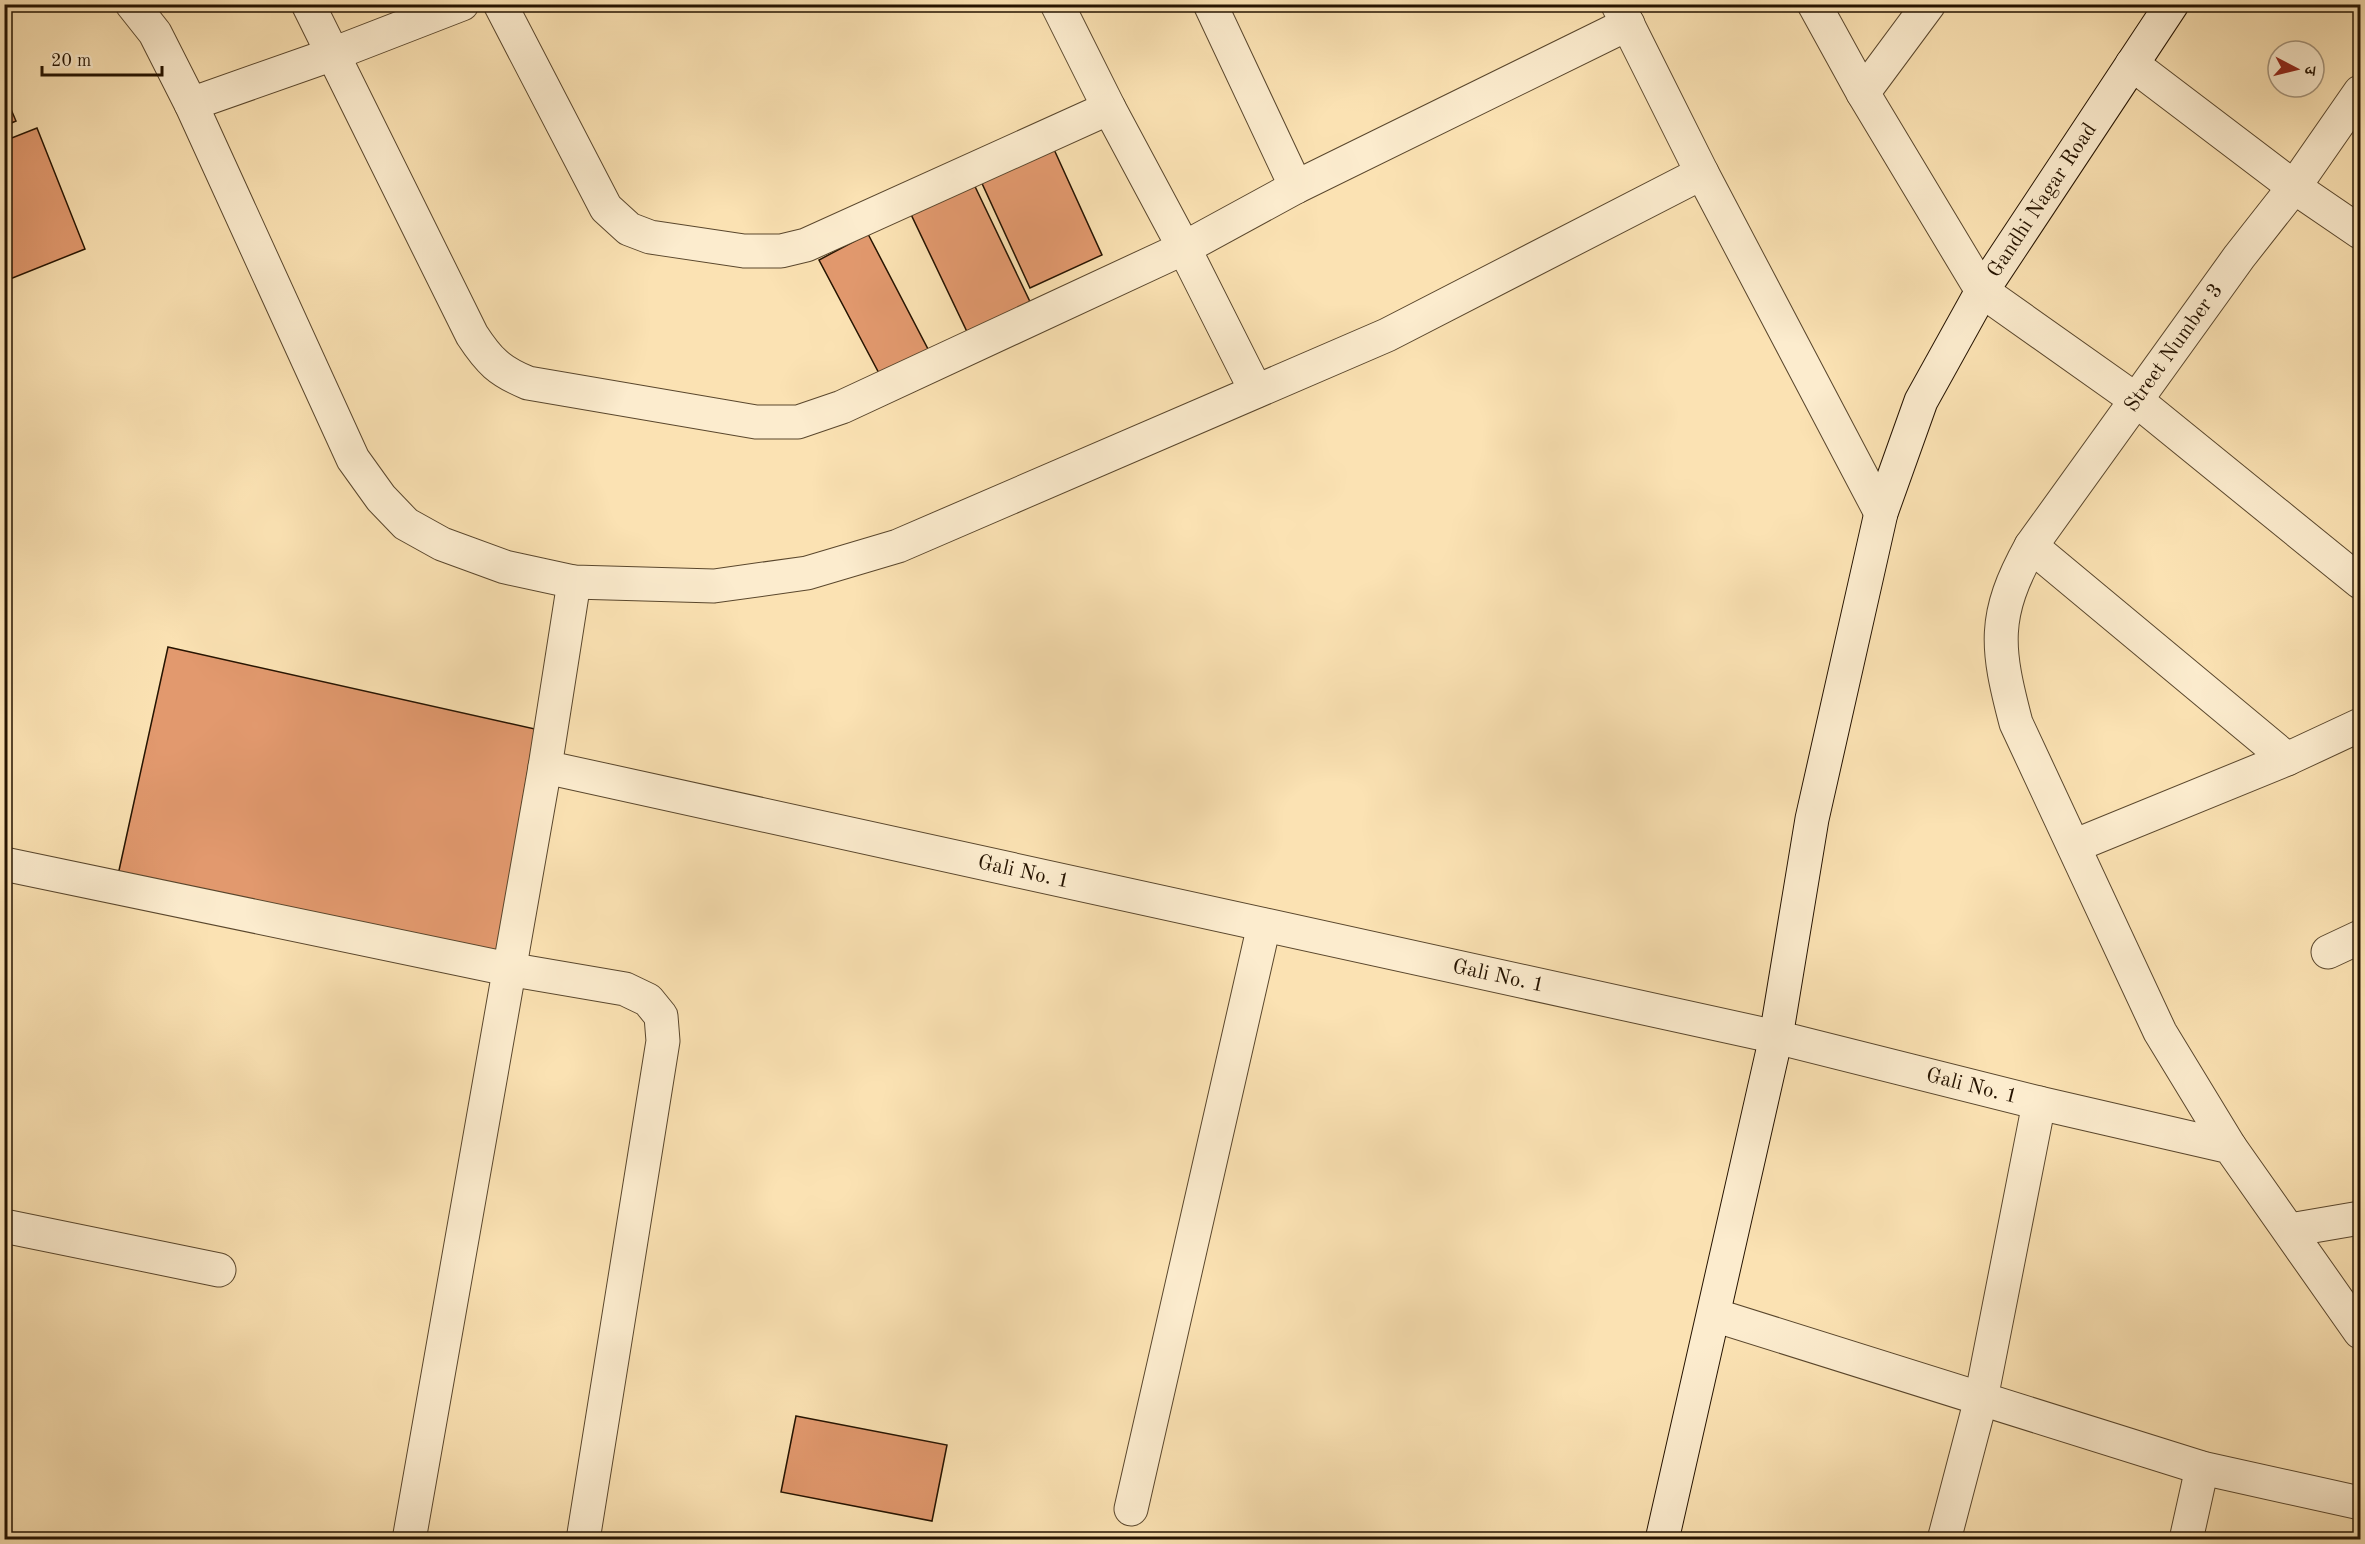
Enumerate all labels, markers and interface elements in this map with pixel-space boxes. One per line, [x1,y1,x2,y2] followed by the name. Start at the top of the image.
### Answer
[42,39,162,77] scale bar
[2266,39,2326,99] north arrow
[51,52,91,70] text: 20 m
[2300,65,2317,77] text: उ
[1984,119,2101,281] street label: Gandhi Nagar Road
[2120,280,2227,416] street label: Street Number 3
[976,852,1071,892] street label: Gali No. 1
[1451,956,1546,996] street label: Gali No. 1
[1924,1065,2019,1108] street label: Gali No. 1

